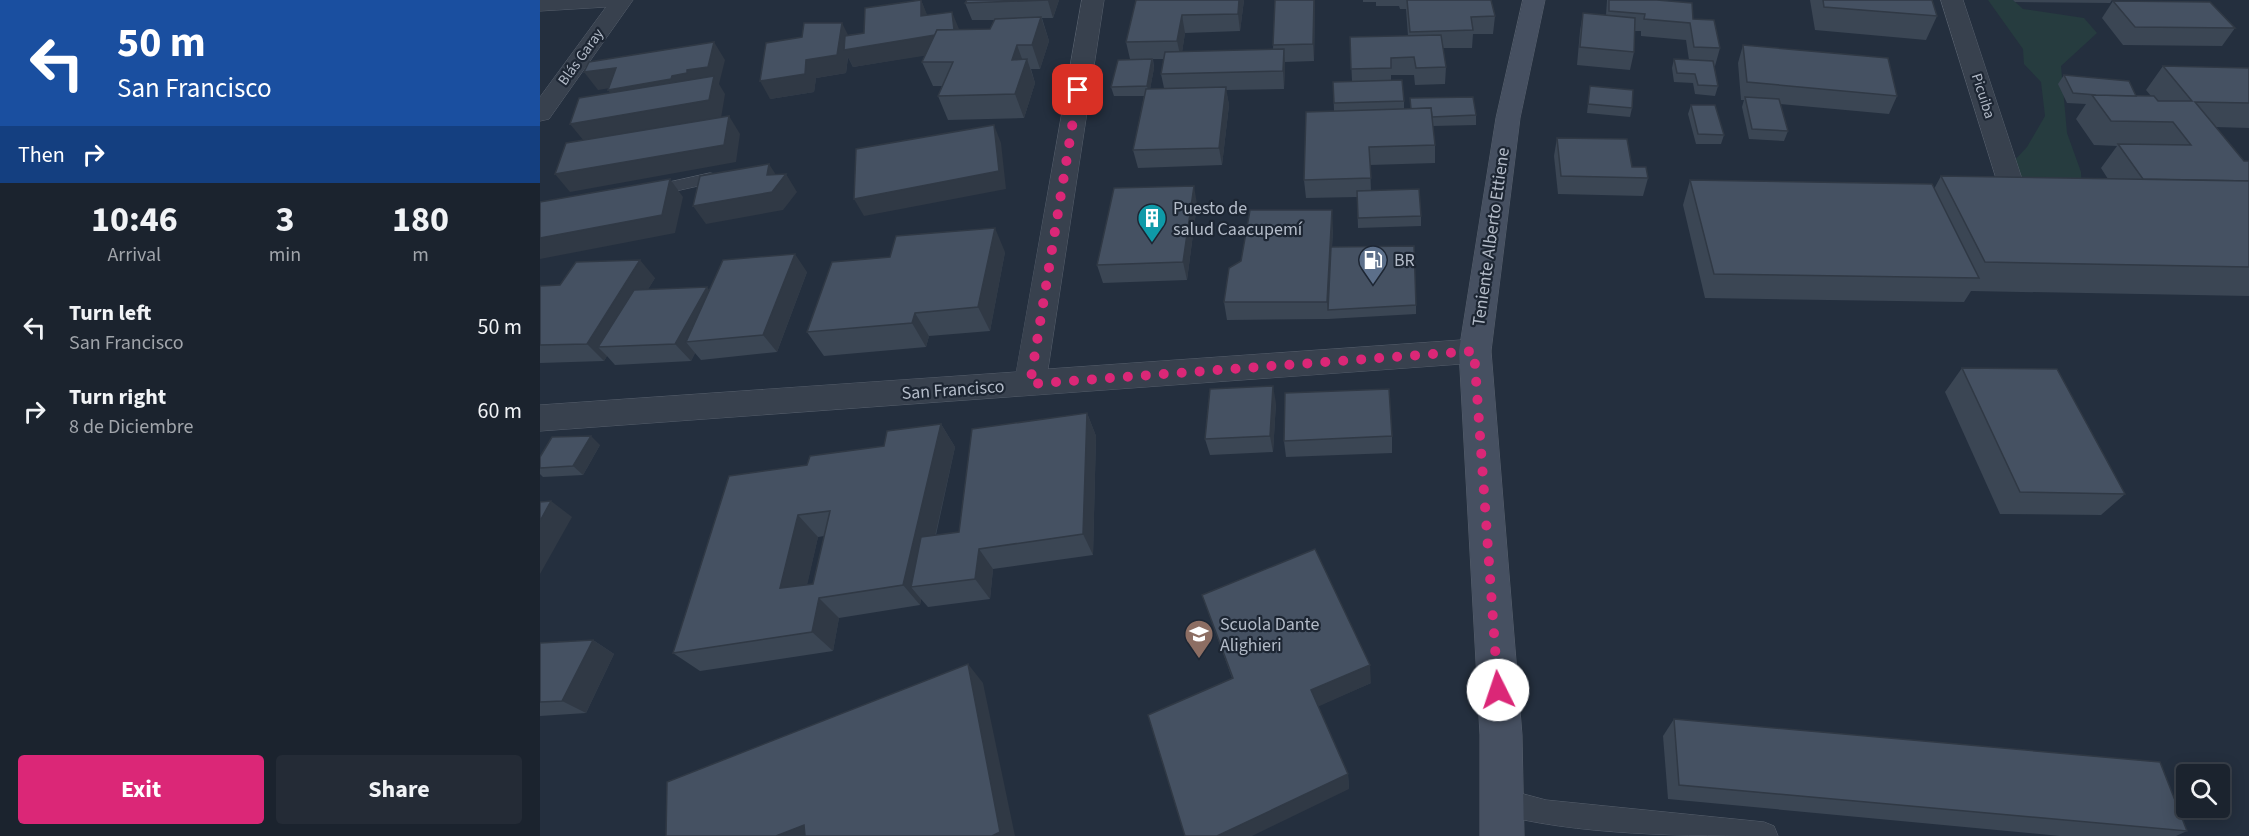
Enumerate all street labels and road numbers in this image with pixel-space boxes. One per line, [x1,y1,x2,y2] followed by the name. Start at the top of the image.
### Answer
[553,24,609,90] street label: Blás Garay
[1966,71,2000,121] street label: Picuiba
[1466,146,1516,328] street label: Teniente Alberto Ettiene
[901,374,1005,406] street label: San Francisco

